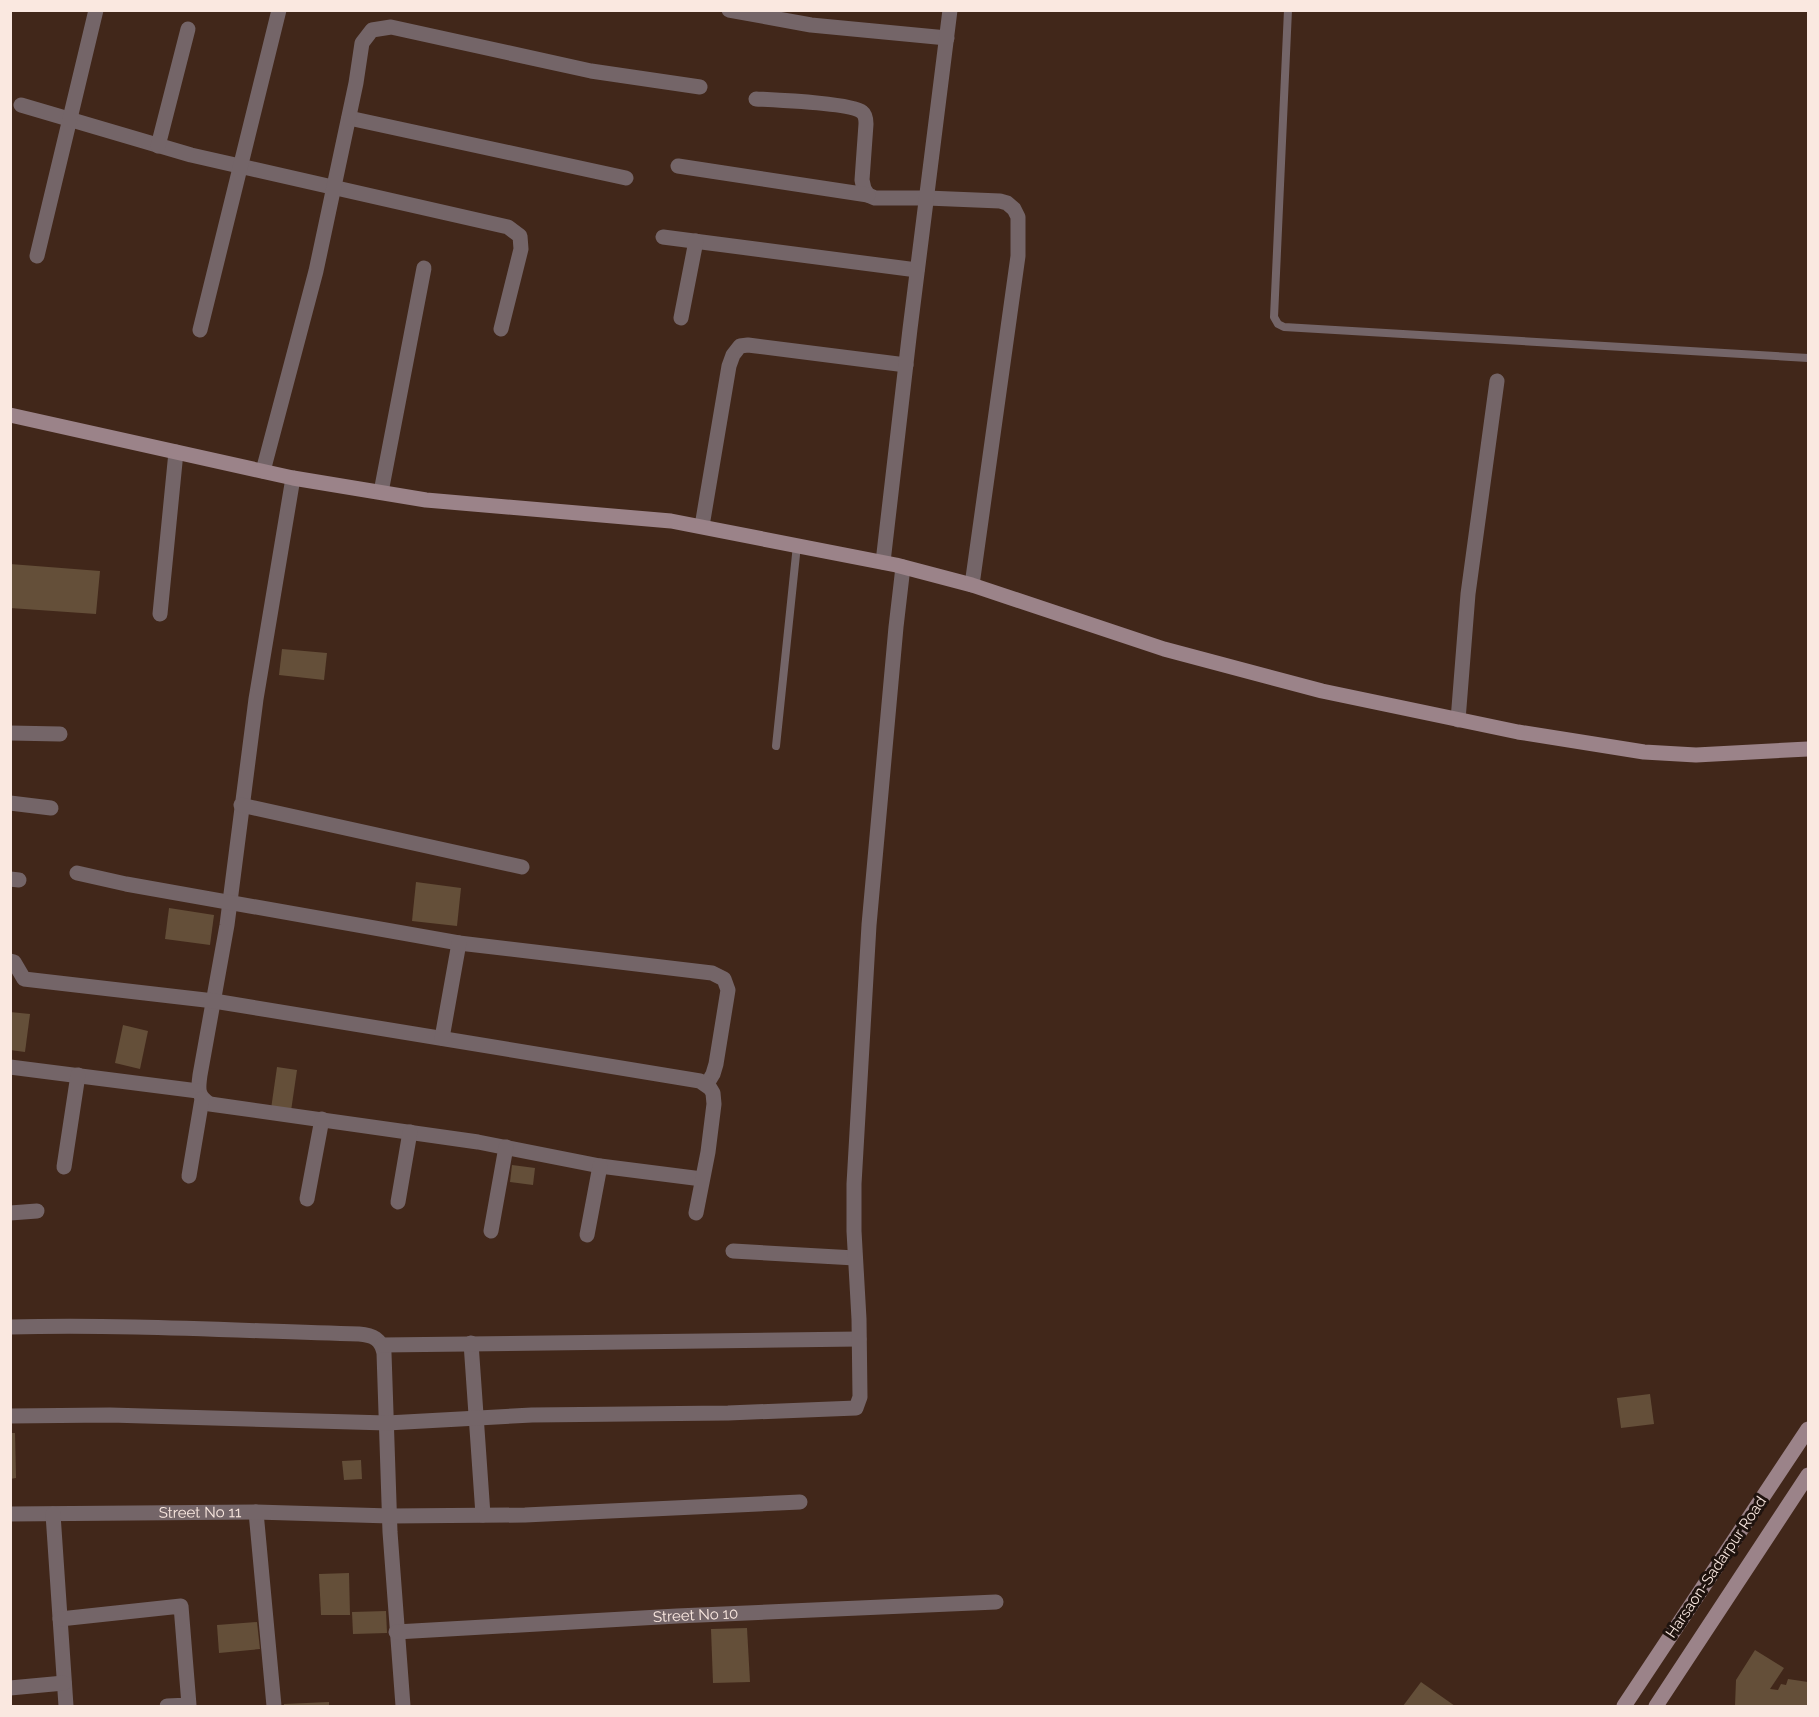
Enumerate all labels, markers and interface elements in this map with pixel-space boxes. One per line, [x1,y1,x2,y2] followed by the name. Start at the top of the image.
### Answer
[1662,1493,1770,1641] street label: Harsaon-Sadarpur Road
[159,1503,242,1522] street label: Street No 11
[652,1604,739,1626] street label: Street No 10

